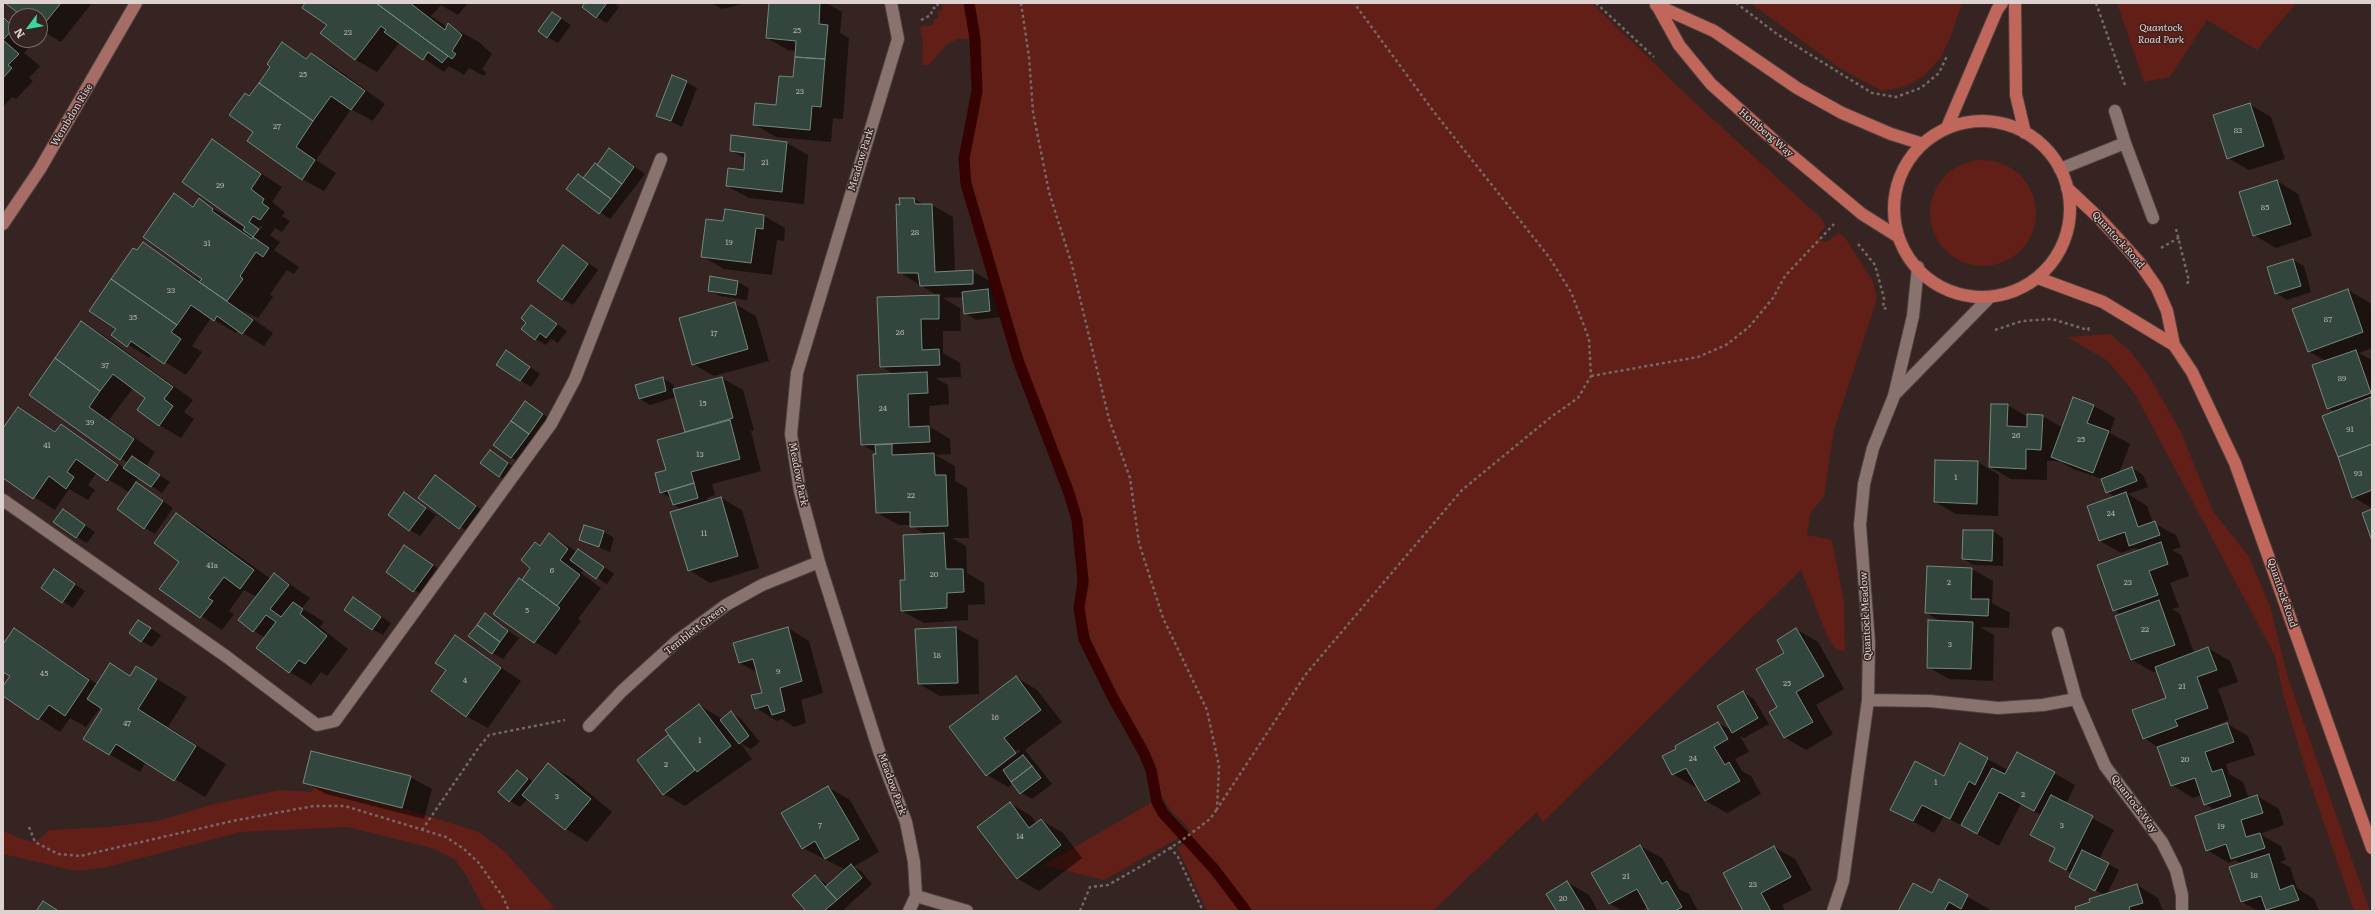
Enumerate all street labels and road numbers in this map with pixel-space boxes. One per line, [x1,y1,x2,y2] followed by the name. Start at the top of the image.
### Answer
[49,81,95,149] street label: Wembdon Rise
[1736,106,1796,160] street label: Homberg Way
[846,127,876,193] street label: Meadow Park
[2089,209,2147,271] street label: Quantock Road
[786,441,810,507] street label: Meadow Park
[2264,557,2300,629] street label: Quantock Road
[1858,571,1874,661] street label: Quantock Meadow
[662,602,728,658] street label: Temblett Green
[875,752,909,816] street label: Meadow Park
[2108,773,2160,835] street label: Quantock Way

